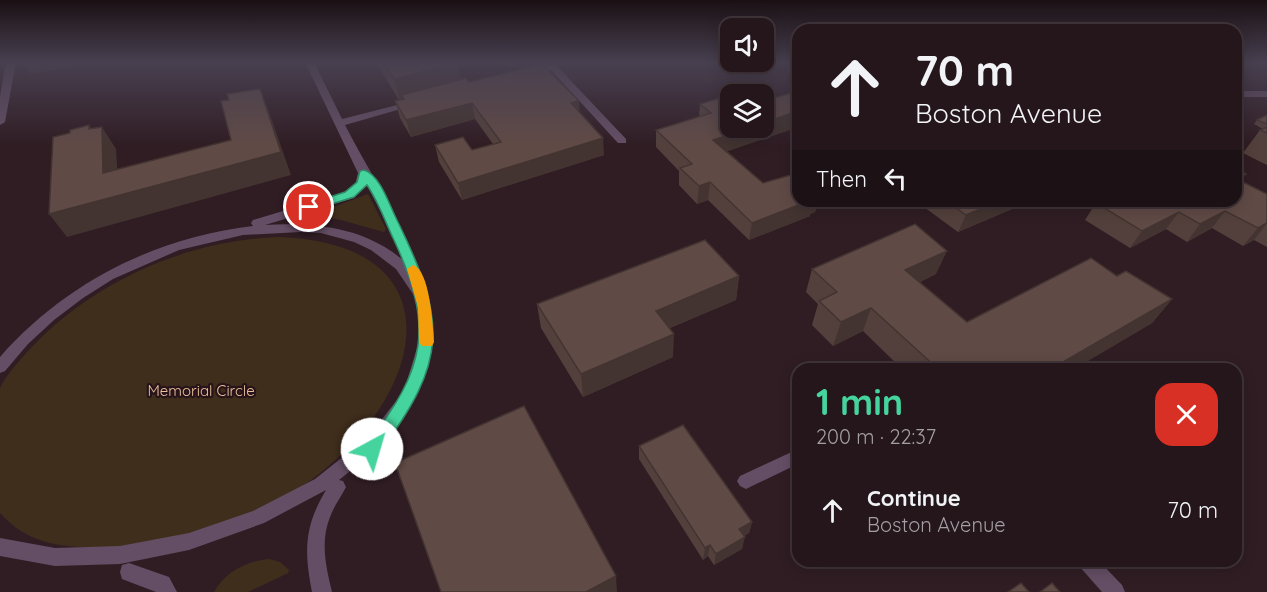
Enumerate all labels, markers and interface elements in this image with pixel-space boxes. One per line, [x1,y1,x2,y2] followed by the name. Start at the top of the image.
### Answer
[720,18,774,138] map controls
[720,18,774,72] button: sound
[915,44,1014,97] text: 70 m
[816,48,894,126] icon: ahead
[720,84,774,138] button: layers
[915,96,1102,130] text: Boston Avenue
[879,162,912,195] icon: left
[816,165,867,193] text: Then
[283,181,334,232] pin
[292,190,325,223] icon: arrive
[816,379,903,424] text: 1 min
[147,381,255,400] park label: Memorial Circle
[1155,383,1218,446] button: close
[340,417,404,481] position arrow
[816,424,936,449] text: 200 m · 22:37
[867,484,961,512] text: Continue
[816,494,849,527] icon: ahead
[1168,496,1218,524] text: 70 m
[867,512,1006,537] text: Boston Avenue

